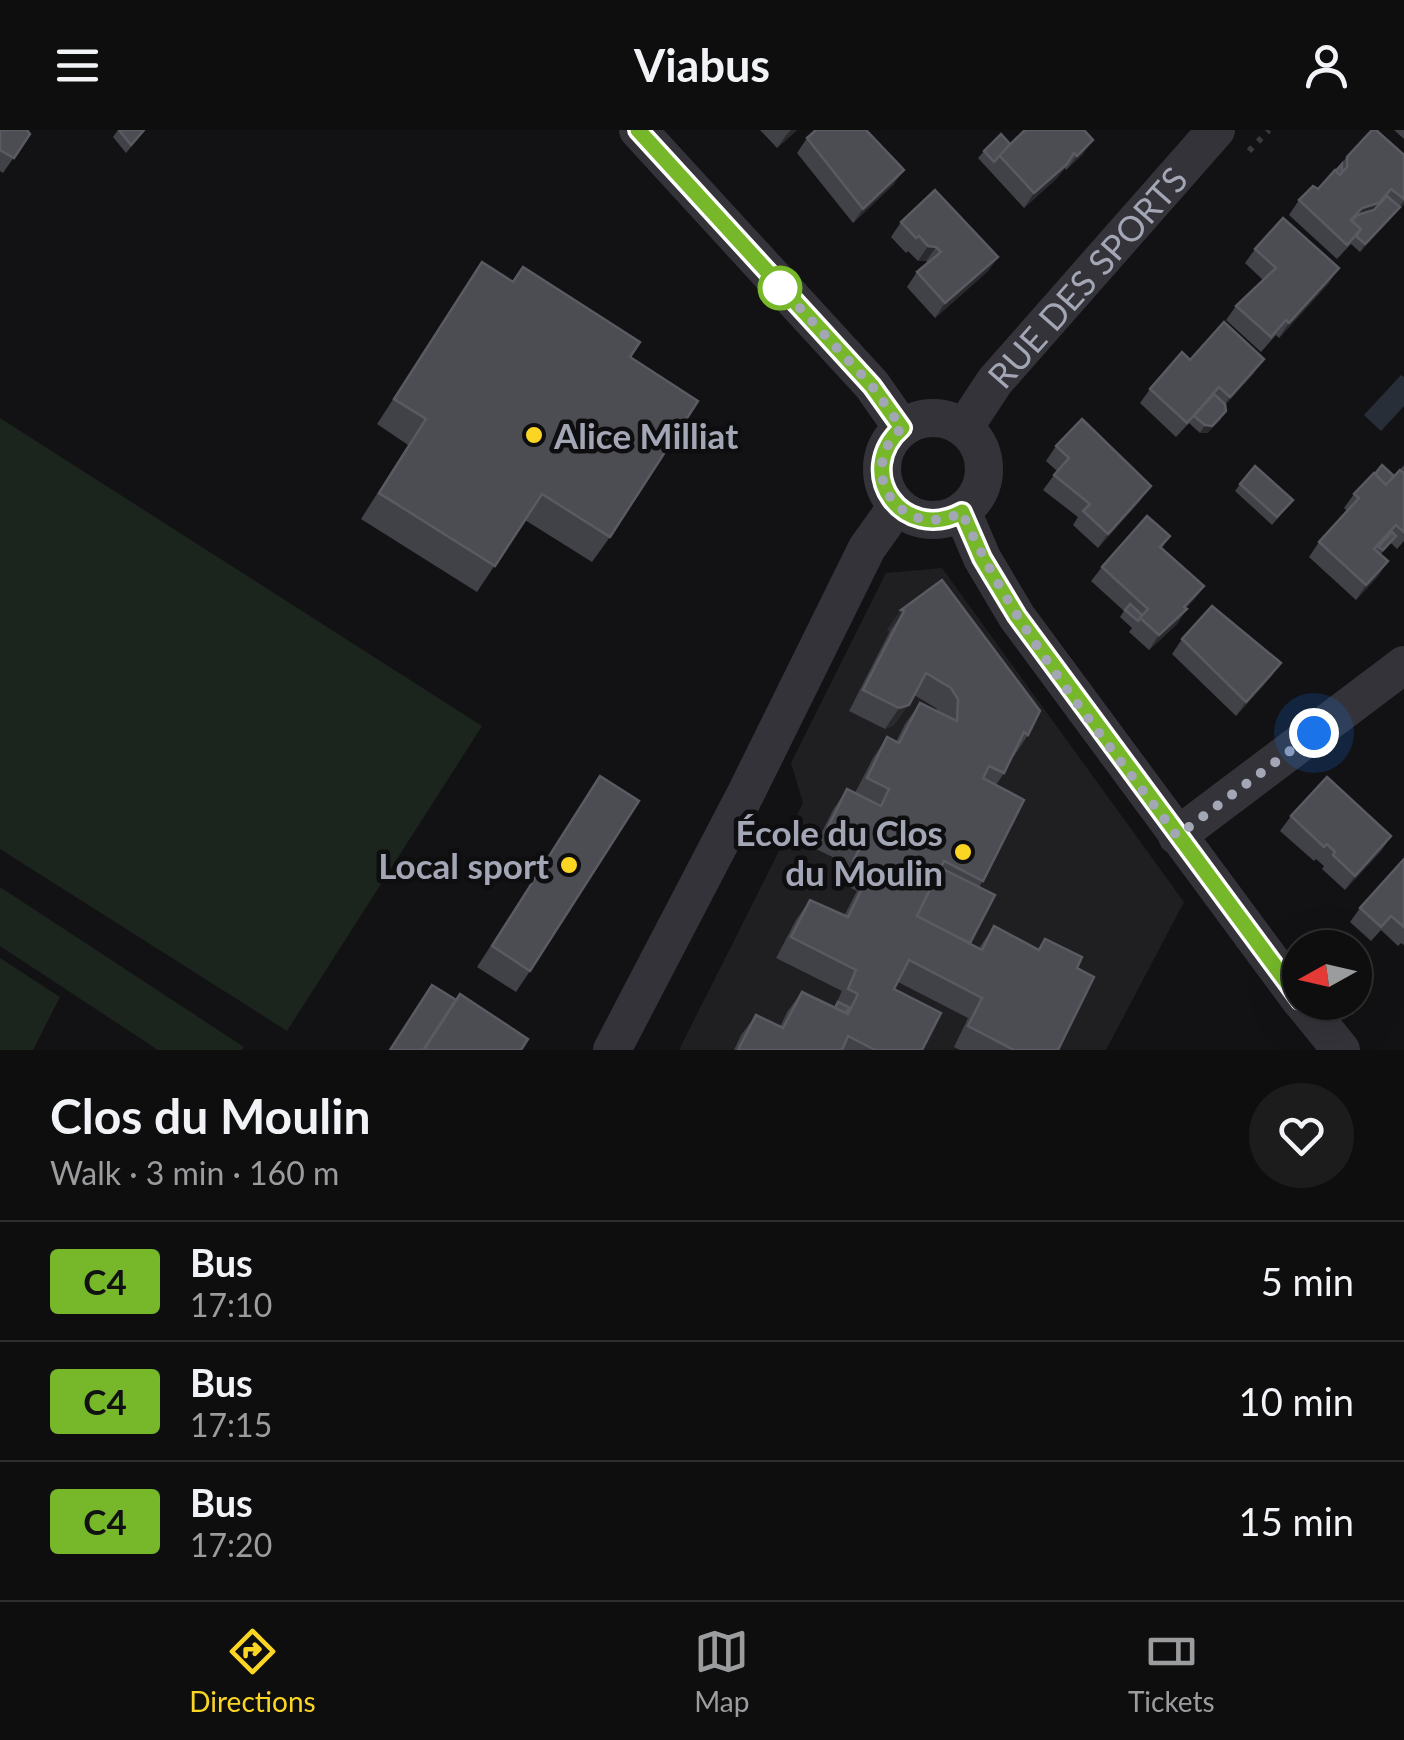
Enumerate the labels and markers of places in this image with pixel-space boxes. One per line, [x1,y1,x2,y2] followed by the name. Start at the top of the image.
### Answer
[759,267,801,309] unlabelled marker
[553,414,738,456] place label: Alice Milliat
[523,424,545,446] marker: Alice Milliat
[736,811,943,893] place label: École du Clos du Moulin
[952,841,974,863] marker: École du Clos du Moulin
[378,844,549,886] place label: Local sport
[558,854,580,876] marker: Local sport

